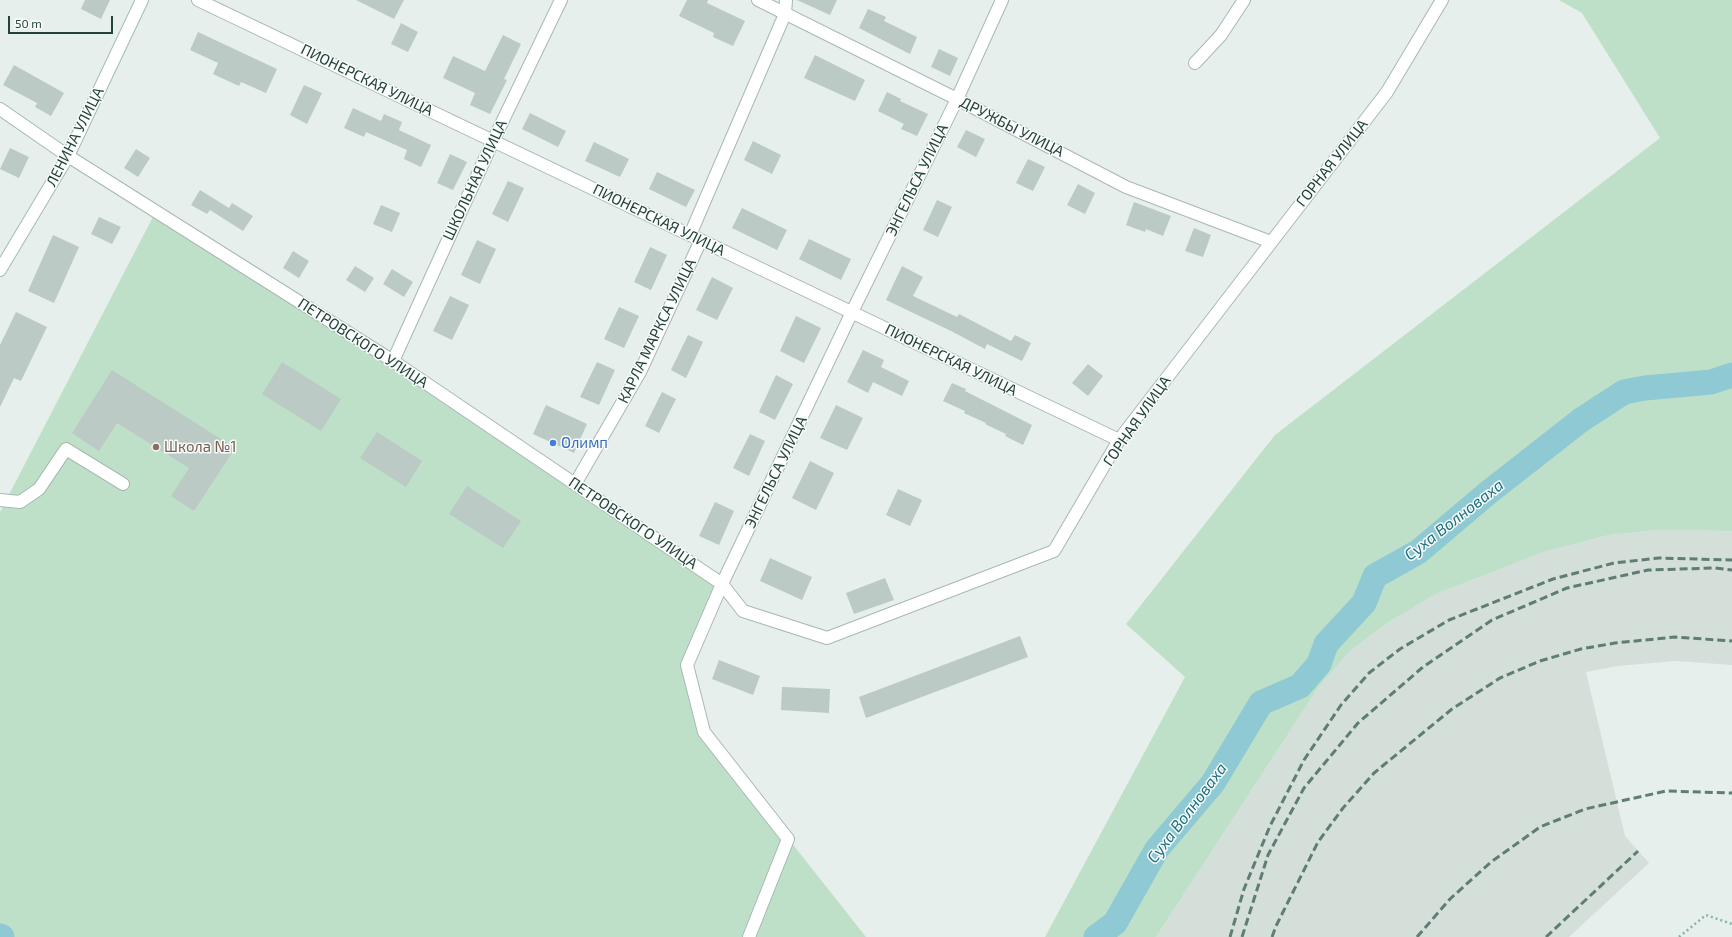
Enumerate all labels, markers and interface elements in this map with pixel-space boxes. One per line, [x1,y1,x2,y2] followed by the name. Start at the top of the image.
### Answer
[10,8,115,34] scale bar
[15,16,42,30] text: 50 m
[298,40,436,120] street label: ПИОНЕРСКАЯ УЛИЦА
[42,84,108,190] street label: ЛЕНИНА УЛИЦА
[957,93,1067,161] street label: ДРУЖБЫ УЛИЦА
[1292,116,1372,210] street label: ГОРНАЯ УЛИЦА
[439,117,511,243] street label: ШКОЛЬНАЯ УЛИЦА
[882,121,952,239] street label: ЭНГЕЛЬСА УЛИЦА
[590,180,728,260] street label: ПИОНЕРСКАЯ УЛИЦА
[614,256,700,406] street label: КАРЛА МАРКСА УЛИЦА
[295,294,431,392] street label: ПЕТРОВСКОГО УЛИЦА
[882,320,1020,400] street label: ПИОНЕРСКАЯ УЛИЦА
[1099,372,1175,470] street label: ГОРНАЯ УЛИЦА
[741,413,811,531] street label: ЭНГЕЛЬСА УЛИЦА
[561,434,608,452] place label: Олимп
[164,438,236,456] place label: Школа №1
[548,438,558,448] marker: Олимп
[151,442,161,452] marker: Школа №1
[565,473,701,573] street label: ПЕТРОВСКОГО УЛИЦА
[1401,475,1507,565] water label: Суха Волноваха
[1143,759,1231,867] water label: Суха Волноваха

